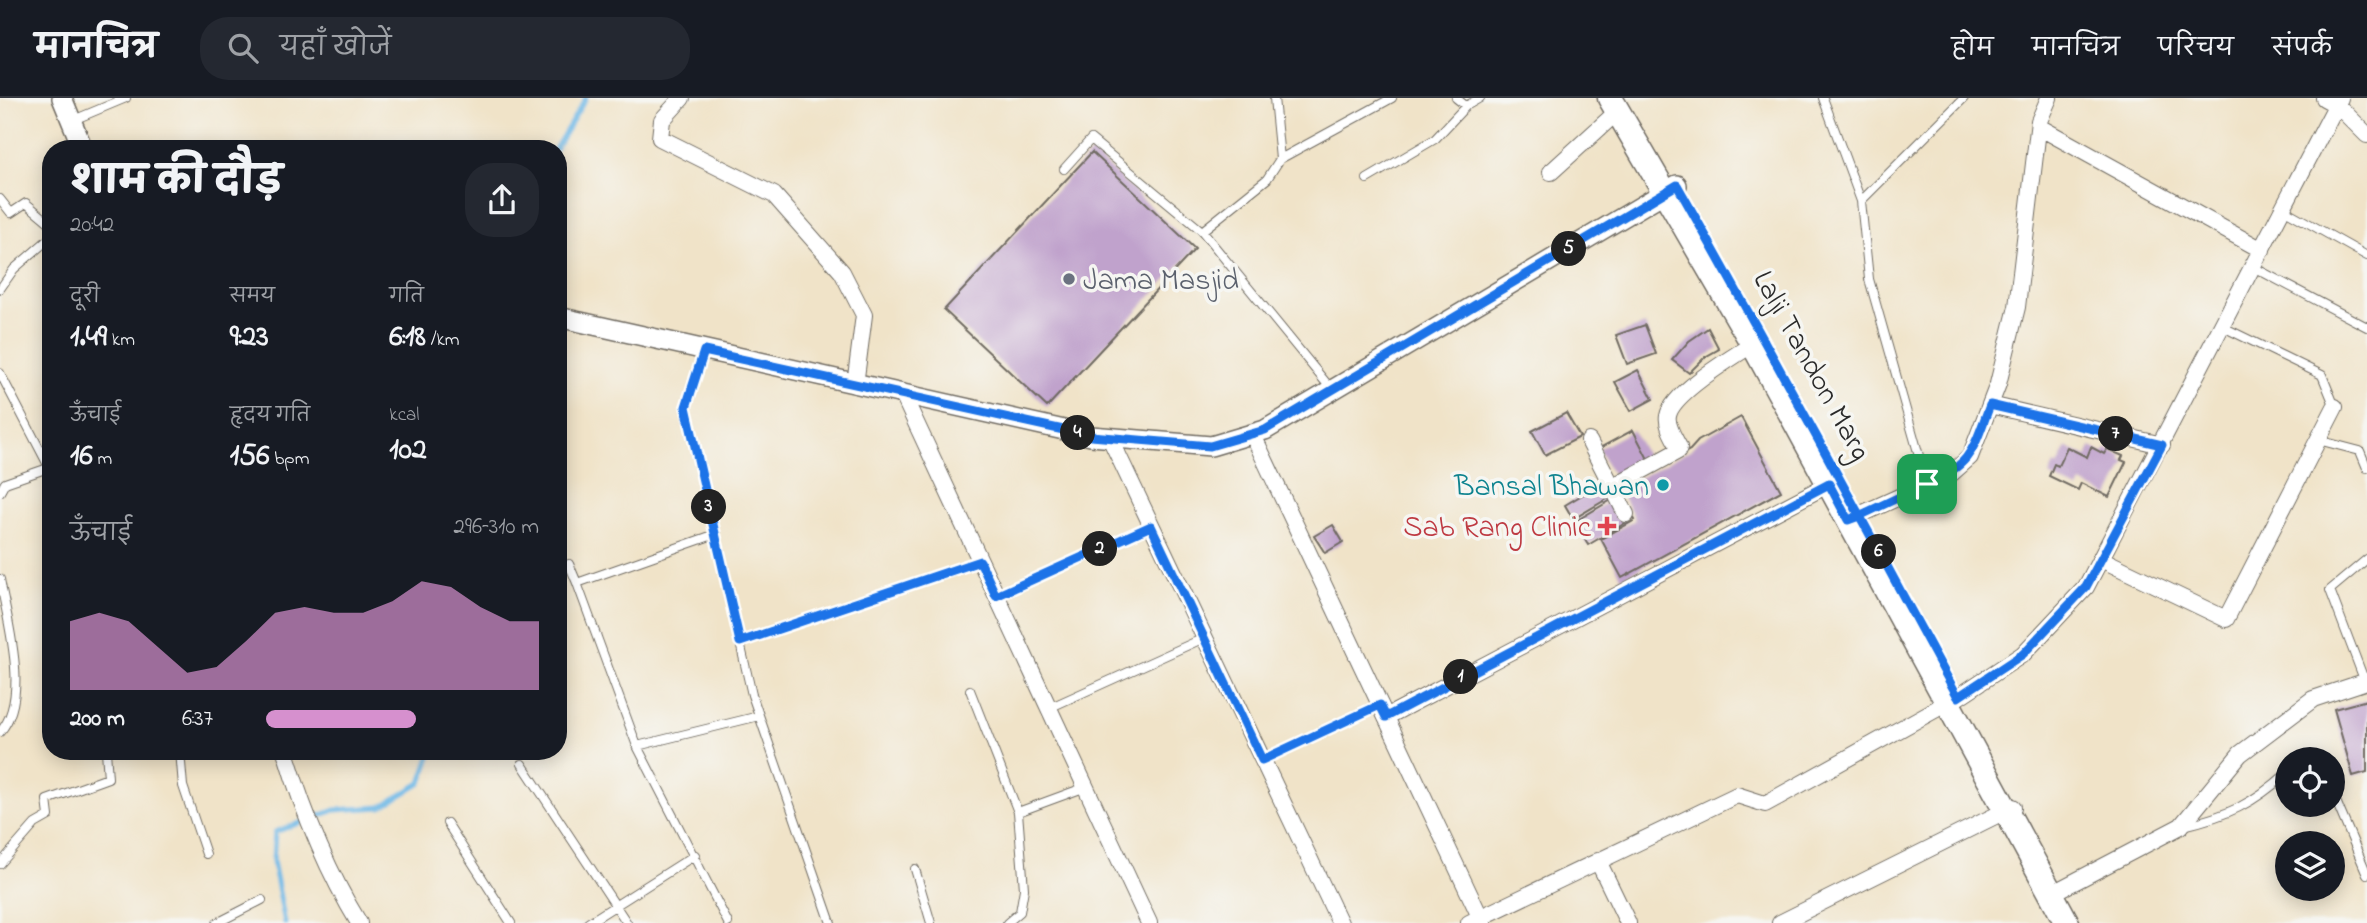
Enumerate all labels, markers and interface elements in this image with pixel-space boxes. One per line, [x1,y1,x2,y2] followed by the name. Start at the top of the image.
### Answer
[200,17,690,80] search box
[35,25,158,73] text: मानचित्र
[224,29,262,67] icon: search
[280,30,391,68] text: यहाँ खोजें
[1951,32,1994,67] text: होम
[2032,32,2120,67] text: मानचित्र
[2158,32,2234,67] text: परिचय
[2272,32,2332,67] text: संपर्क
[70,155,282,211] text: शाम की दौड़
[465,163,539,237] button: share
[70,209,114,242] text: 20:42
[1552,232,1586,266] pin: 5
[1563,235,1574,262] text: 5
[1083,260,1239,304] place label: Jama Masjid
[1740,263,1881,470] street label: Lalji Tandon Marg
[1061,271,1077,287] marker: Jama Masjid
[70,284,100,311] text: दूरी
[230,284,275,311] text: समय
[389,284,424,311] text: गति
[70,316,107,360] text: 1.49
[230,316,269,360] text: 9:23
[389,316,426,360] text: 6:18
[107,327,135,354] text: km
[426,327,460,354] text: /km
[389,402,420,429] text: kcal
[70,403,121,430] text: ऊँचाई
[230,403,310,430] text: हृदय गति
[1060,416,1096,450] pin: 4
[2098,416,2134,452] pin: 7
[1074,419,1081,446] text: 4
[2112,420,2119,447] text: 7
[389,429,427,473] text: 102
[70,435,93,479] text: 16
[230,435,270,479] text: 156
[93,446,112,473] text: m
[270,446,309,473] text: bpm
[1897,454,1957,514] pin
[1908,465,1946,503] icon: arrive
[1453,466,1649,510] place label: Bansal Bhawan
[1655,477,1671,493] marker: Bansal Bhawan
[692,490,726,524] pin: 3
[705,493,712,520] text: 3
[1403,507,1592,551] place label: Sab Rang Clinic
[454,511,539,544] text: 296–310 m
[1597,516,1617,536] marker: Sab Rang Clinic
[70,518,132,551] text: ऊँचाई
[1082,532,1118,566] pin: 2
[1862,534,1896,570] pin: 6
[1095,535,1104,562] text: 2
[1874,538,1883,565] text: 6
[1444,660,1478,694] pin: 1
[1457,663,1464,690] text: 1
[70,703,125,736] text: 200 m
[182,703,213,736] text: 6:37
[2275,747,2345,901] map controls
[2275,747,2345,817] button: locate
[2275,831,2345,901] button: layers

